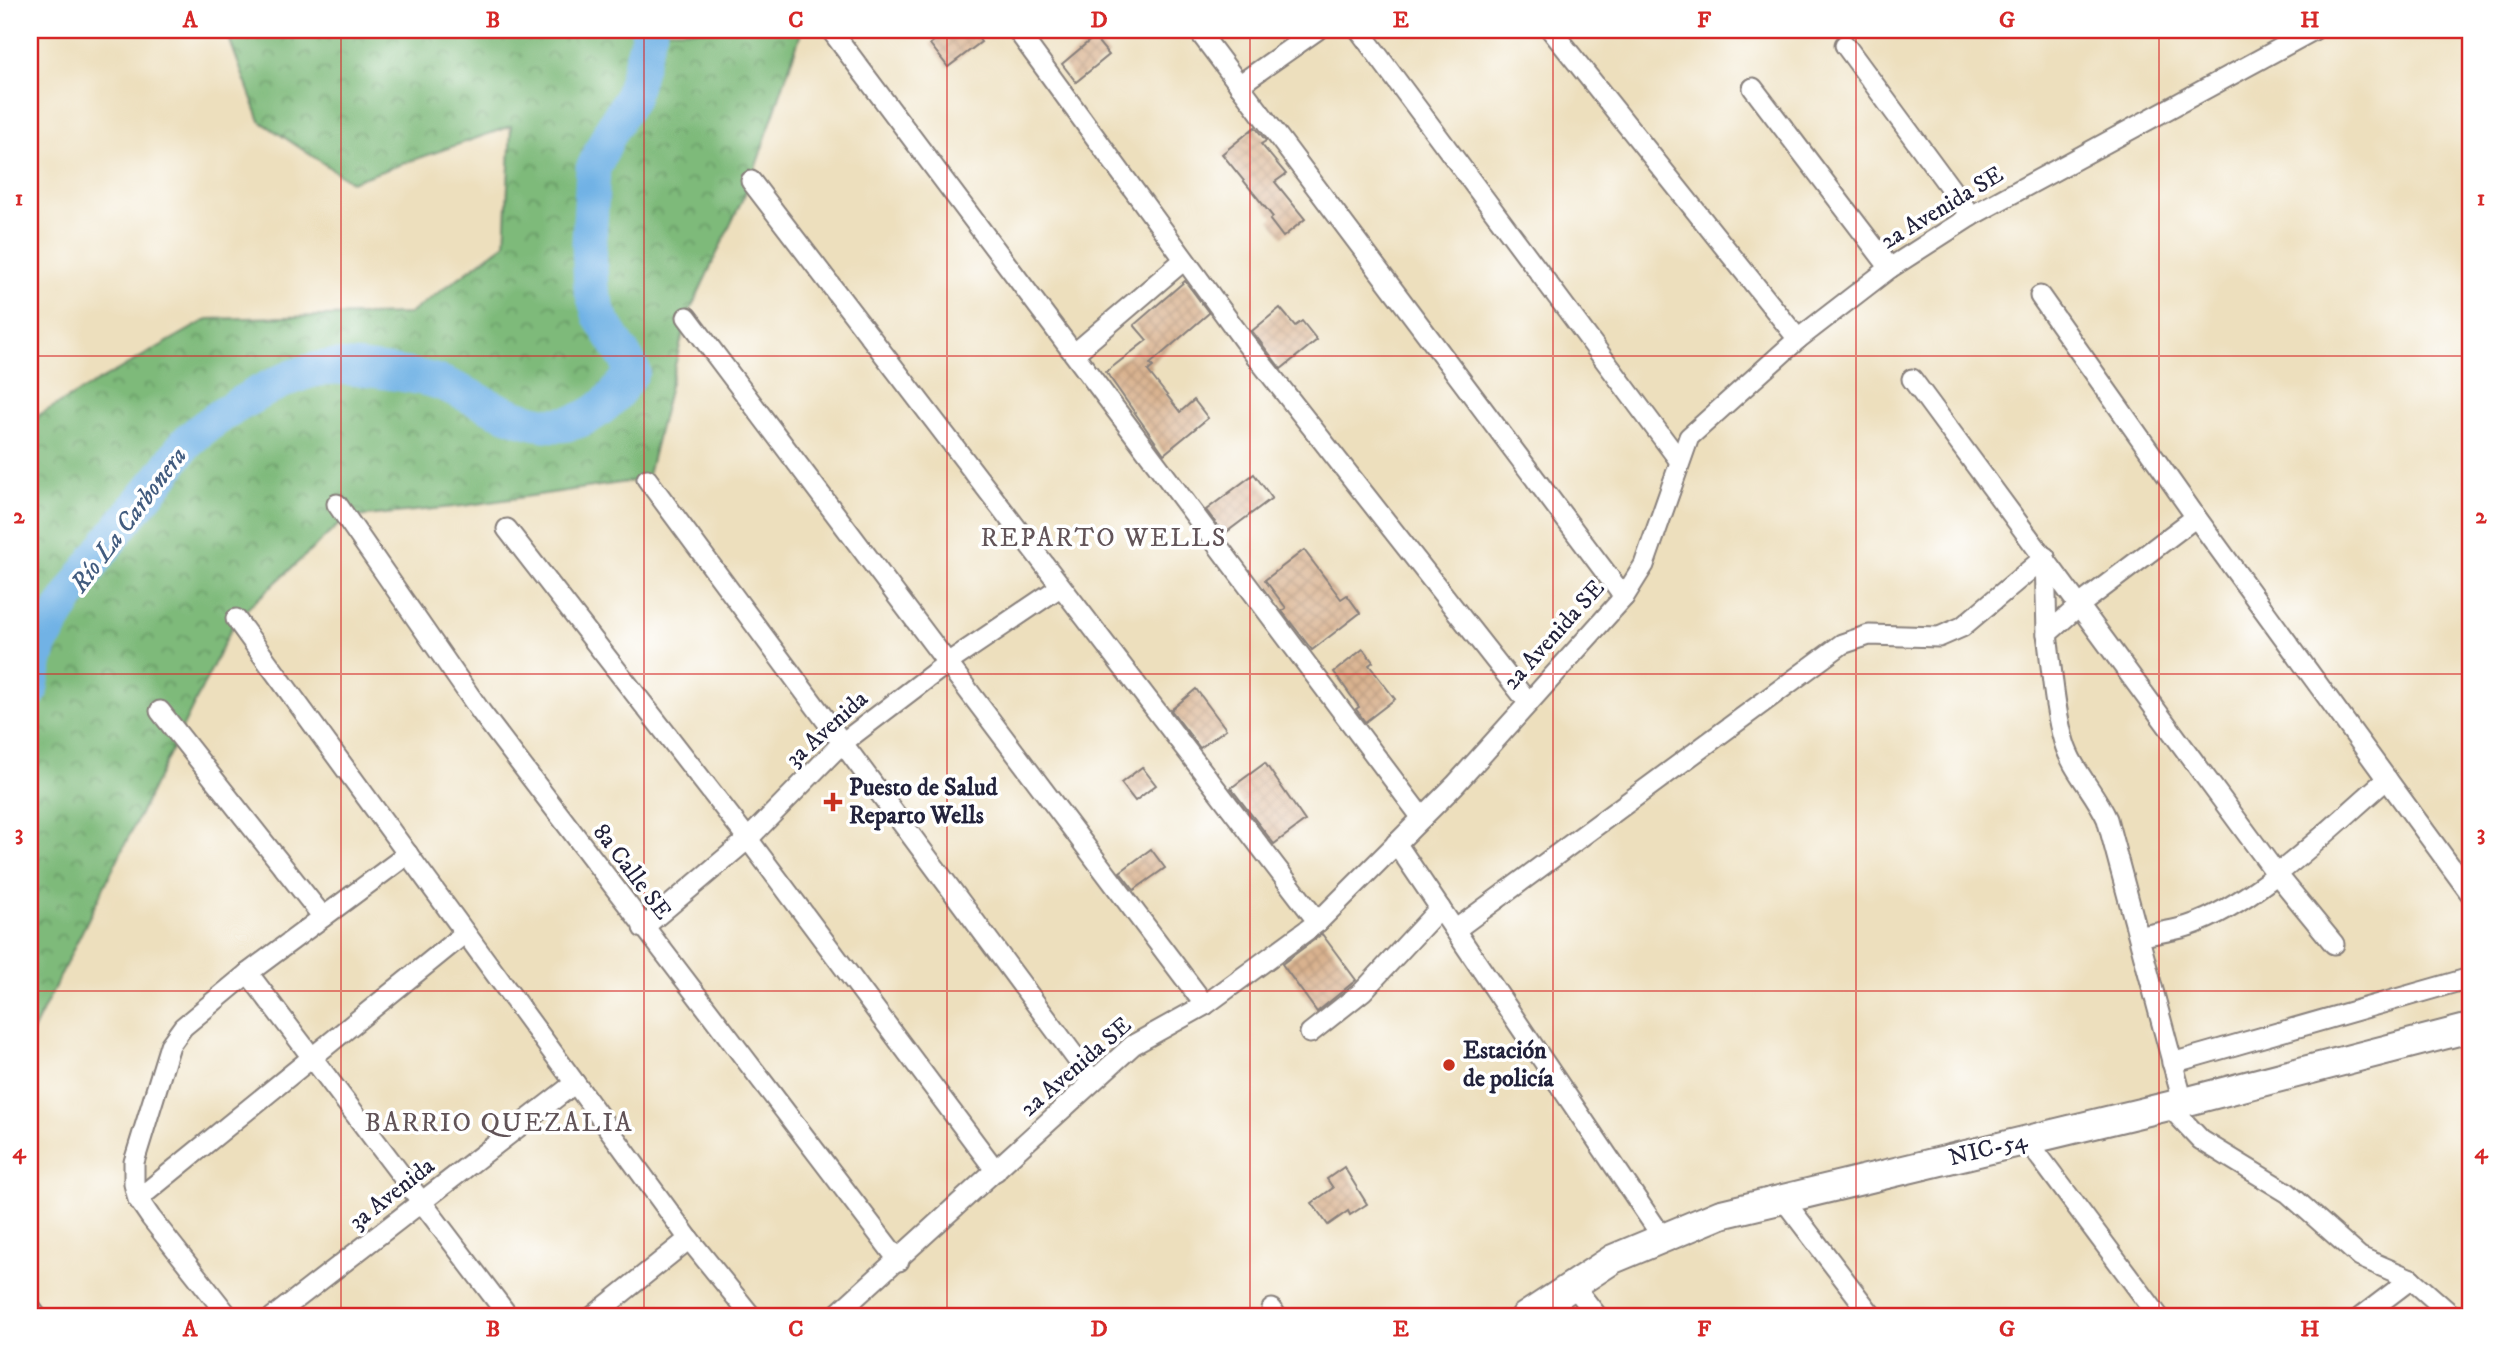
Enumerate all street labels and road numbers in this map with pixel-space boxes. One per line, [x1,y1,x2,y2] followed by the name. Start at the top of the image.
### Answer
[1875,160,2009,256] street label: 2a Avenida SE
[1497,574,1611,696] street label: 2a Avenida SE
[780,684,875,774] street label: 3a Avenida
[586,818,678,926] street label: 8a Calle SE
[1014,1010,1138,1124] street label: 2a Avenida SE
[1946,1125,2031,1173] street label: NIC-54
[343,1151,441,1237] street label: 3a Avenida

